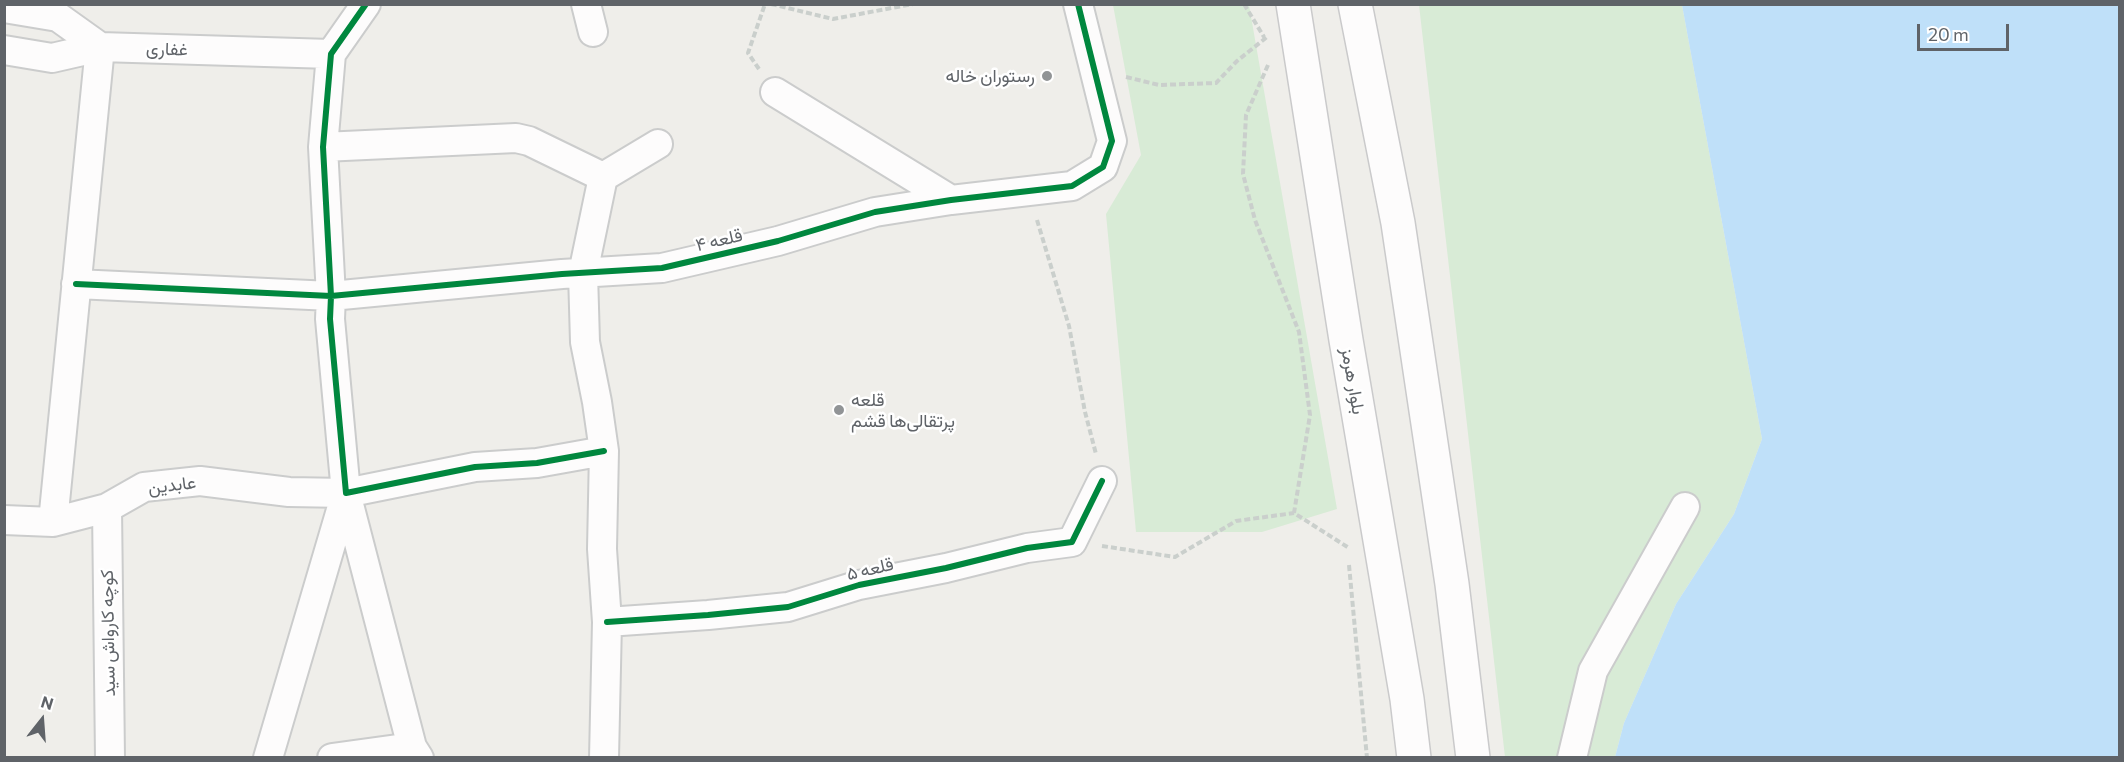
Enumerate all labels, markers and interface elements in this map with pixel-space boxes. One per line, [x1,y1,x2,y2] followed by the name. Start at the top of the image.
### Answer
[1920,12,2012,50] scale bar
[1928,23,1969,45] text: 20 m
[146,37,188,61] street label: غفاری
[946,65,1035,87] place label: رستوران خاله
[1040,69,1054,83] marker: رستوران خاله
[694,224,744,256] street label: قلعه ۴
[1337,346,1369,416] street label: بلوار هرمز
[851,389,955,432] place label: قلعه پرتقالی‌ها قشم
[832,403,846,417] marker: قلعه پرتقالی‌ها قشم
[147,471,197,499] street label: عابدین
[844,553,896,585] street label: قلعه ۵
[96,570,120,696] street label: کوچه کارواش سید
[12,690,72,750] north arrow
[39,691,56,713] text: N

